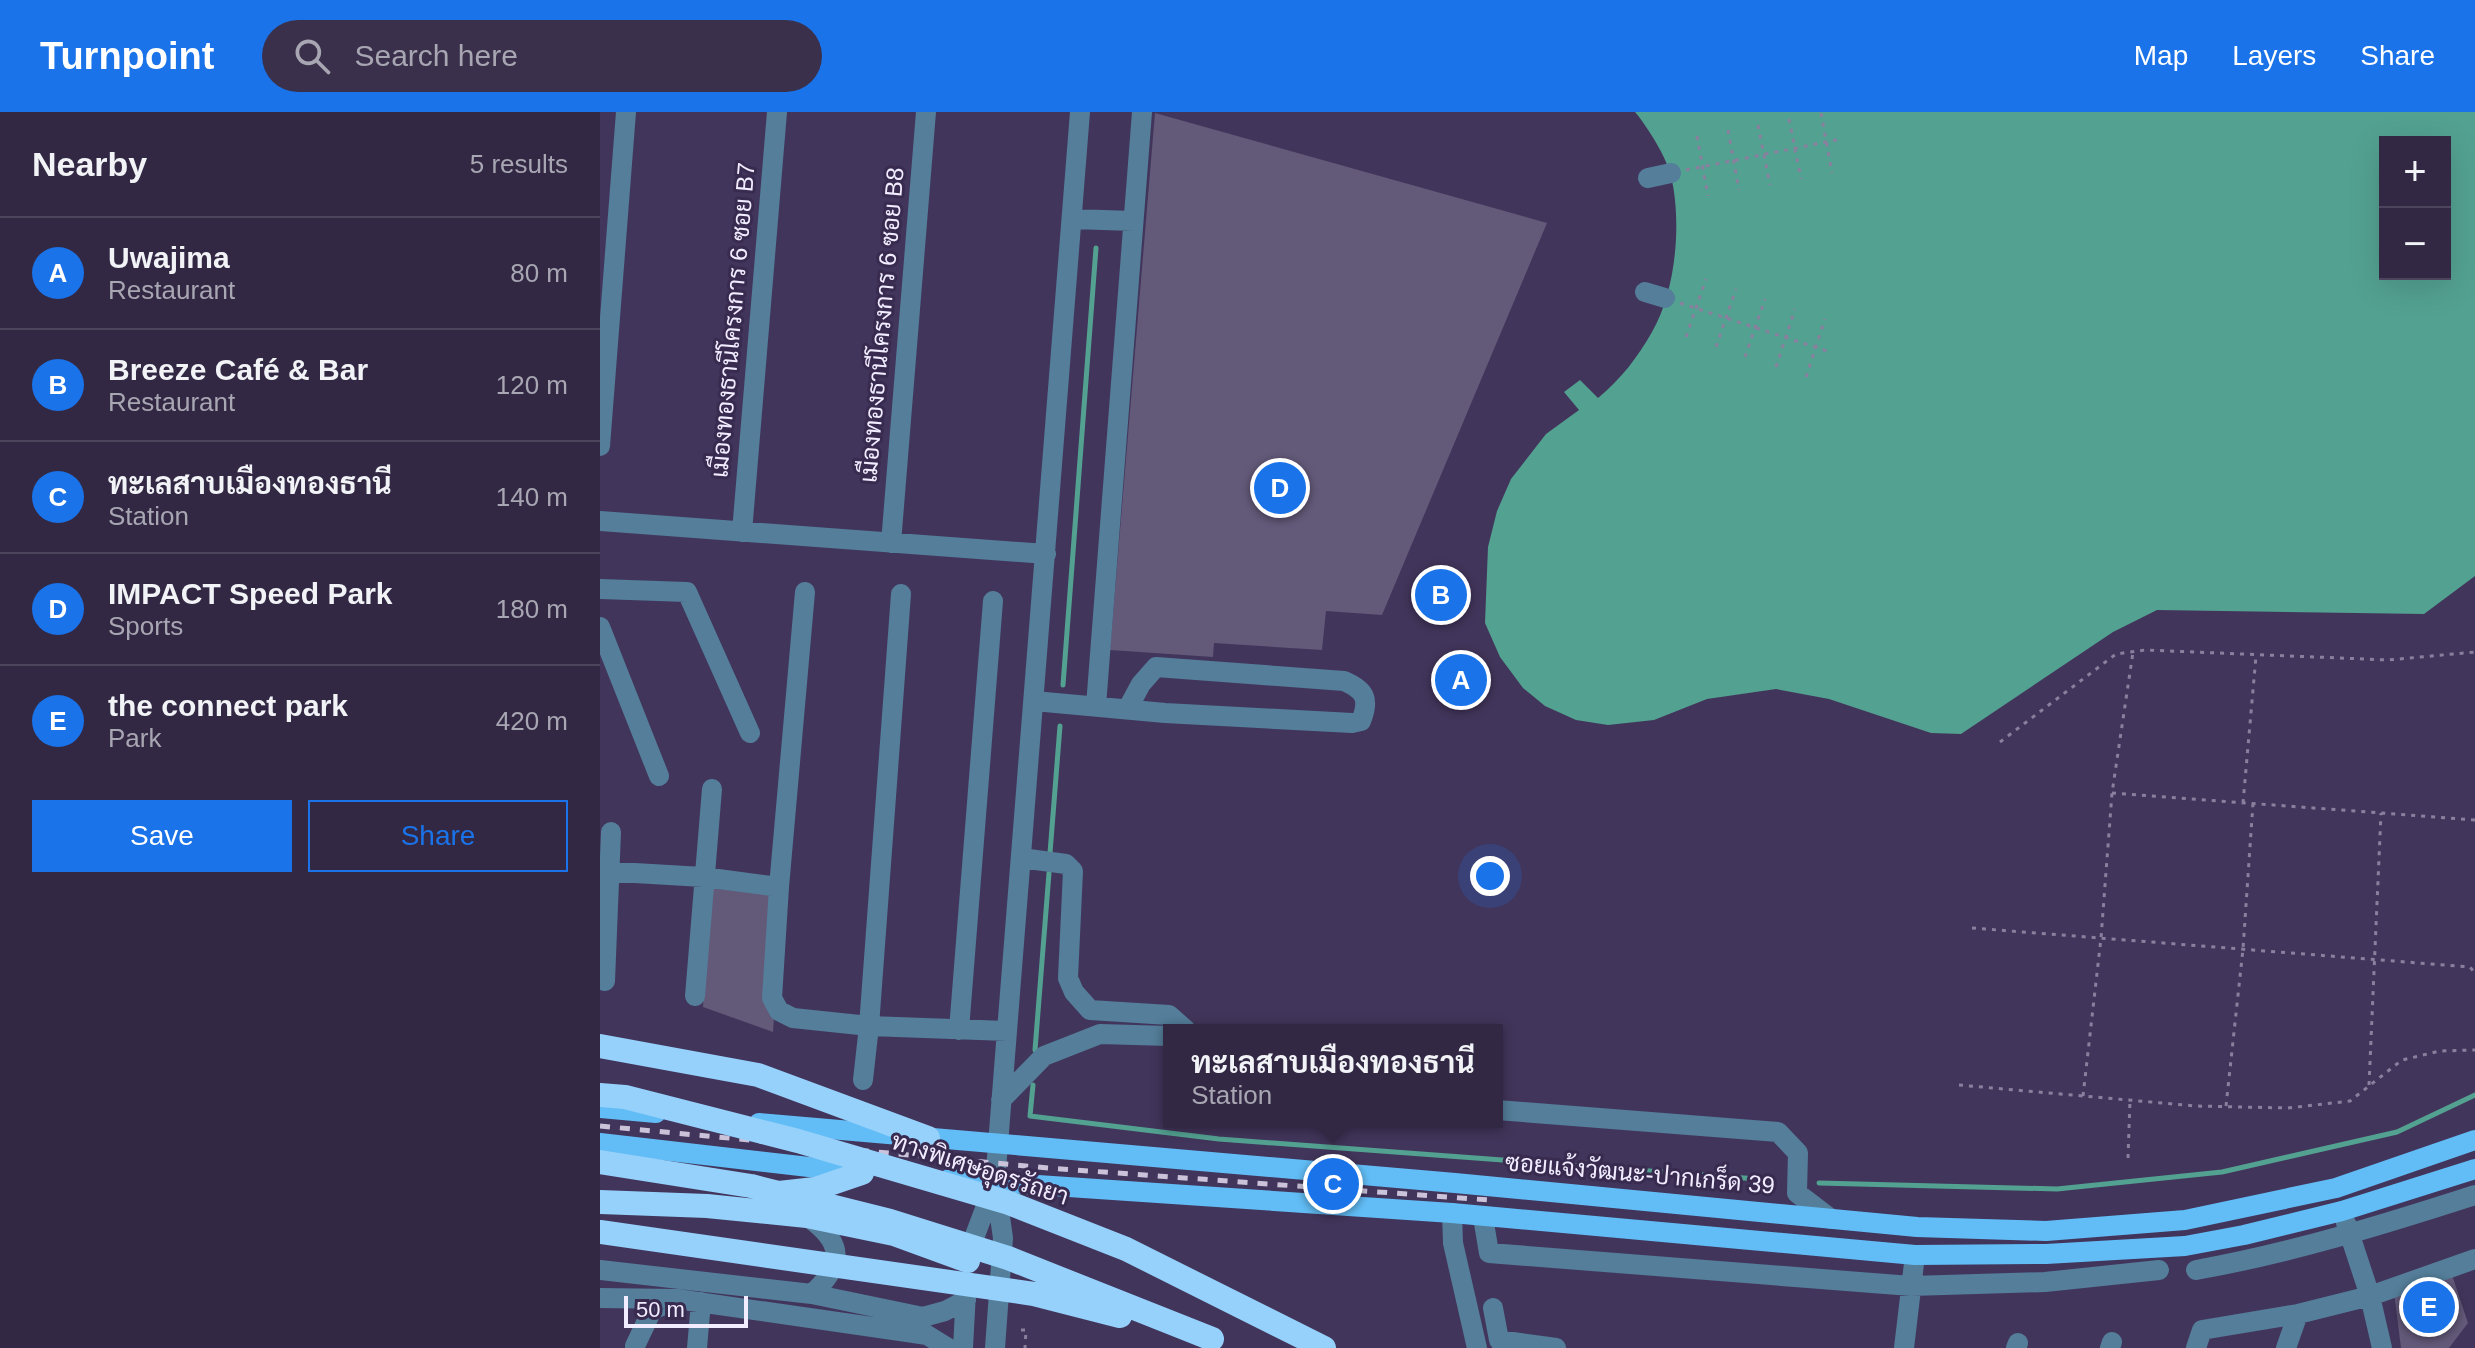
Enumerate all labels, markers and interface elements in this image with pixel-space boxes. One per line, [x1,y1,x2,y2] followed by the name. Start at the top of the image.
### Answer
[262,20,822,92] search box
[290,34,334,78] icon: search
[40,35,214,77] text: Turnpoint
[354,39,518,72] text: Search here
[2134,40,2188,71] text: Map
[2232,40,2316,71] text: Layers
[2360,40,2435,71] text: Share
[2379,136,2451,280] map controls
[2379,136,2451,208] button: +
[32,145,147,183] text: Nearby
[470,149,568,179] text: 5 results
[703,161,760,479] street label: เมืองทองธานีโครงการ 6 ซอย B7
[852,166,909,484] street label: เมืองทองธานีโครงการ 6 ซอย B8
[2379,208,2451,280] button: −
[108,241,230,274] text: Uwajima
[49,258,67,288] text: A
[510,258,568,288] text: 80 m
[108,275,235,305] text: Restaurant
[108,353,368,386] text: Breeze Café & Bar
[49,370,67,400] text: B
[496,370,568,400] text: 120 m
[108,387,235,417] text: Restaurant
[1254,458,1306,518] pin: D
[108,467,392,500] text: ทะเลสาบเมืองทองธานี
[49,482,67,512] text: C
[496,482,568,512] text: 140 m
[108,501,189,531] text: Station
[1415,565,1467,625] pin: B
[108,577,393,610] text: IMPACT Speed Park
[49,594,67,624] text: D
[496,594,568,624] text: 180 m
[108,611,183,641] text: Sports
[1435,650,1487,710] pin: A
[108,689,348,722] text: the connect park
[49,706,67,736] text: E
[496,706,568,736] text: 420 m
[108,723,161,753] text: Park
[32,800,292,872] button: Save
[308,800,568,872] button: Share
[1470,856,1510,896] your location
[1163,1024,1503,1128] popup
[1191,1046,1475,1079] text: ทะเลสาบเมืองทองธานี
[1191,1080,1272,1110] text: Station
[887,1127,1072,1213] street label: ทางพิเศษอุดรรัถยา
[1504,1145,1776,1199] street label: ซอยแจ้งวัฒนะ-ปากเกร็ด 39
[1307,1154,1359,1214] pin: C
[2403,1277,2455,1337] pin: E
[624,1292,748,1328] scale bar
[636,1297,685,1322] text: 50 m

